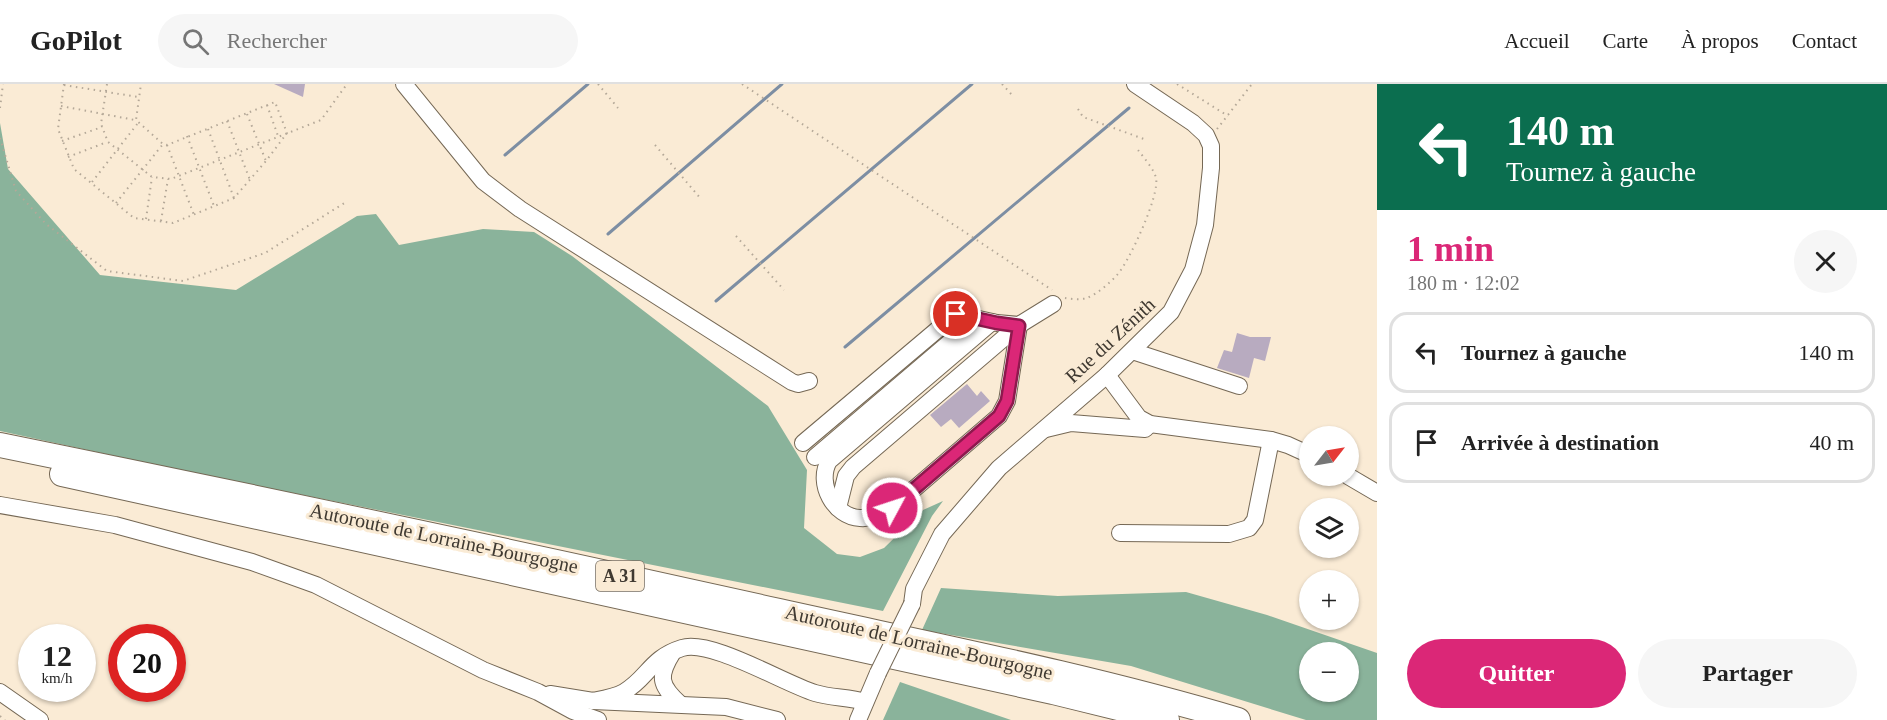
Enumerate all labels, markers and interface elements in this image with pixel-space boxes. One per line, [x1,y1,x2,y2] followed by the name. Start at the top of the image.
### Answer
[158,14,578,68] search box
[30,25,122,56] text: GoPilot
[179,25,212,58] icon: search
[227,28,327,53] text: Rechercher
[1504,29,1570,53] text: Accueil
[1603,29,1648,53] text: Carte
[1681,29,1759,53] text: À propos
[1792,29,1857,53] text: Contact
[1407,108,1485,186] icon: left
[1506,108,1615,154] text: 140 m
[1506,157,1696,187] text: Tournez à gauche
[1407,229,1494,269] text: 1 min
[1794,230,1857,293] button: close
[1407,272,1520,294] text: 180 m · 12:02
[930,288,981,339] pin
[1061,293,1159,387] street label: Rue du Zénith
[939,297,972,330] icon: arrive
[1410,336,1443,369] icon: left
[1461,340,1626,365] text: Tournez à gauche
[1798,340,1854,365] text: 140 m
[1299,426,1359,486] north arrow
[1299,426,1359,702] map controls
[1410,426,1443,459] icon: arrive
[1461,430,1659,455] text: Arrivée à destination
[1809,430,1854,455] text: 40 m
[860,476,924,540] position arrow
[1299,498,1359,558] button: layers
[307,499,580,578] street label: Autoroute de Lorraine-Bourgogne
[596,561,644,591] road number: A 31
[1299,570,1359,630] button: +
[783,600,1055,685] street label: Autoroute de Lorraine-Bourgogne
[108,624,186,702] speed limit sign: 20
[42,639,72,672] text: 12
[1407,639,1626,708] button: Quitter
[1638,639,1857,708] button: Partager
[1299,642,1359,702] button: −
[42,670,72,686] text: km/h

